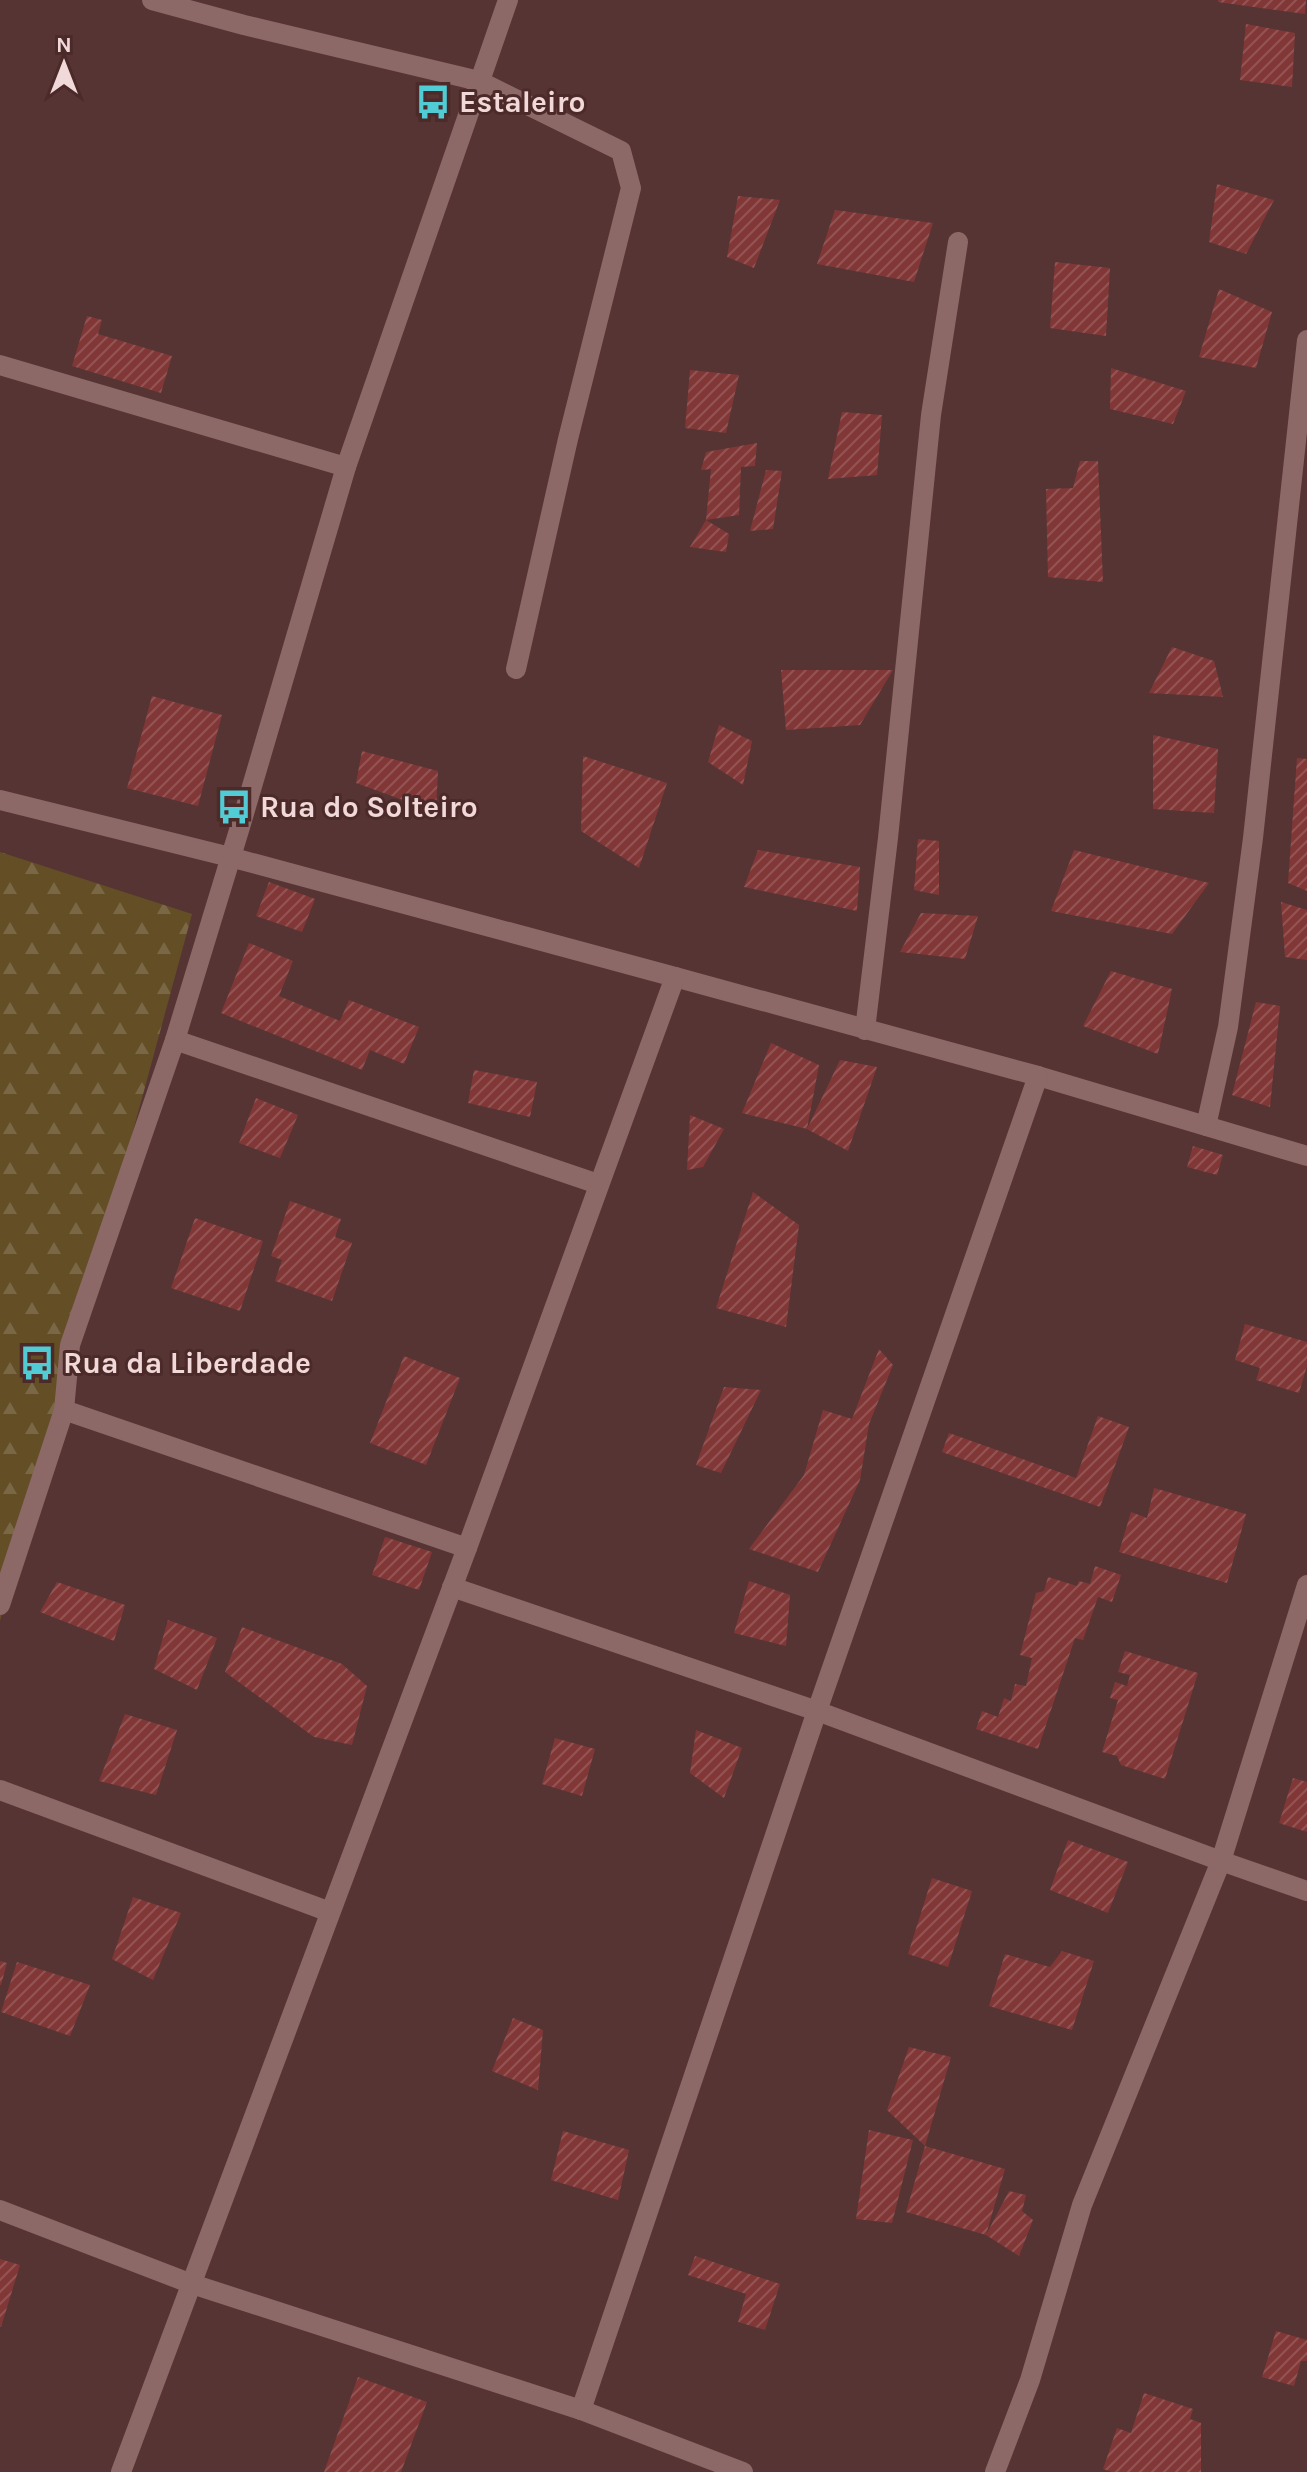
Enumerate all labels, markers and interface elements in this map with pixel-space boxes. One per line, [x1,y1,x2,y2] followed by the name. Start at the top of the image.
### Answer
[24,24,104,104] north arrow
[56,32,72,58] text: N
[414,83,452,121] bus stop icon: Estaleiro
[459,84,585,120] place label: Estaleiro
[215,788,253,826] bus stop icon: Rua do Solteiro
[260,789,478,825] place label: Rua do Solteiro
[18,1344,56,1382] bus stop icon: Rua da Liberdade
[63,1345,311,1381] place label: Rua da Liberdade

